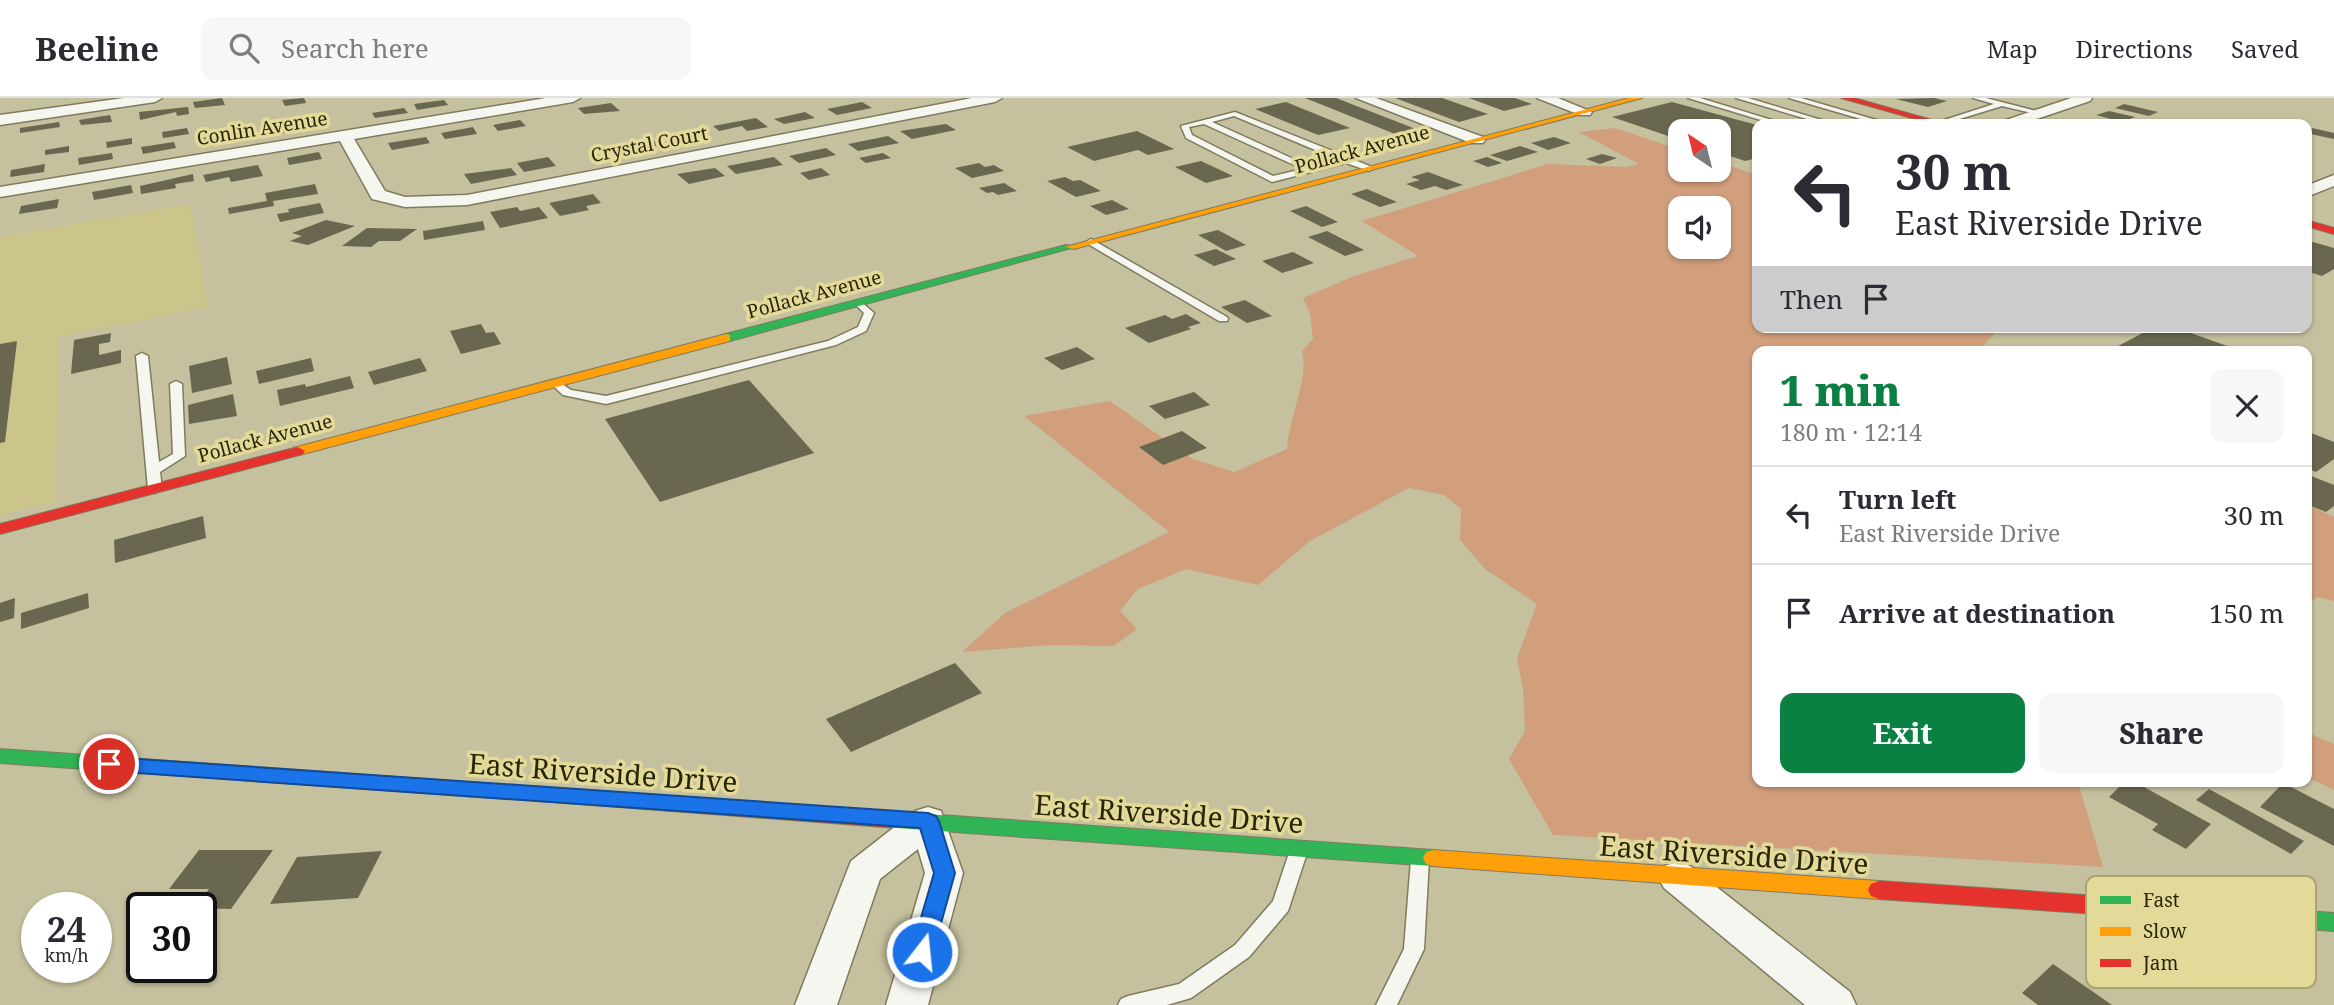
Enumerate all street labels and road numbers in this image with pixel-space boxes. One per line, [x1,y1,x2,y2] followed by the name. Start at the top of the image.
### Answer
[195,105,329,151] street label: Conlin Avenue
[1292,119,1432,179] street label: Pollack Avenue
[588,120,710,168] street label: Crystal Court
[744,264,884,324] street label: Pollack Avenue
[195,408,335,468] street label: Pollack Avenue
[467,744,739,800] street label: East Riverside Drive
[1033,785,1305,841] street label: East Riverside Drive
[1598,826,1870,882] street label: East Riverside Drive

